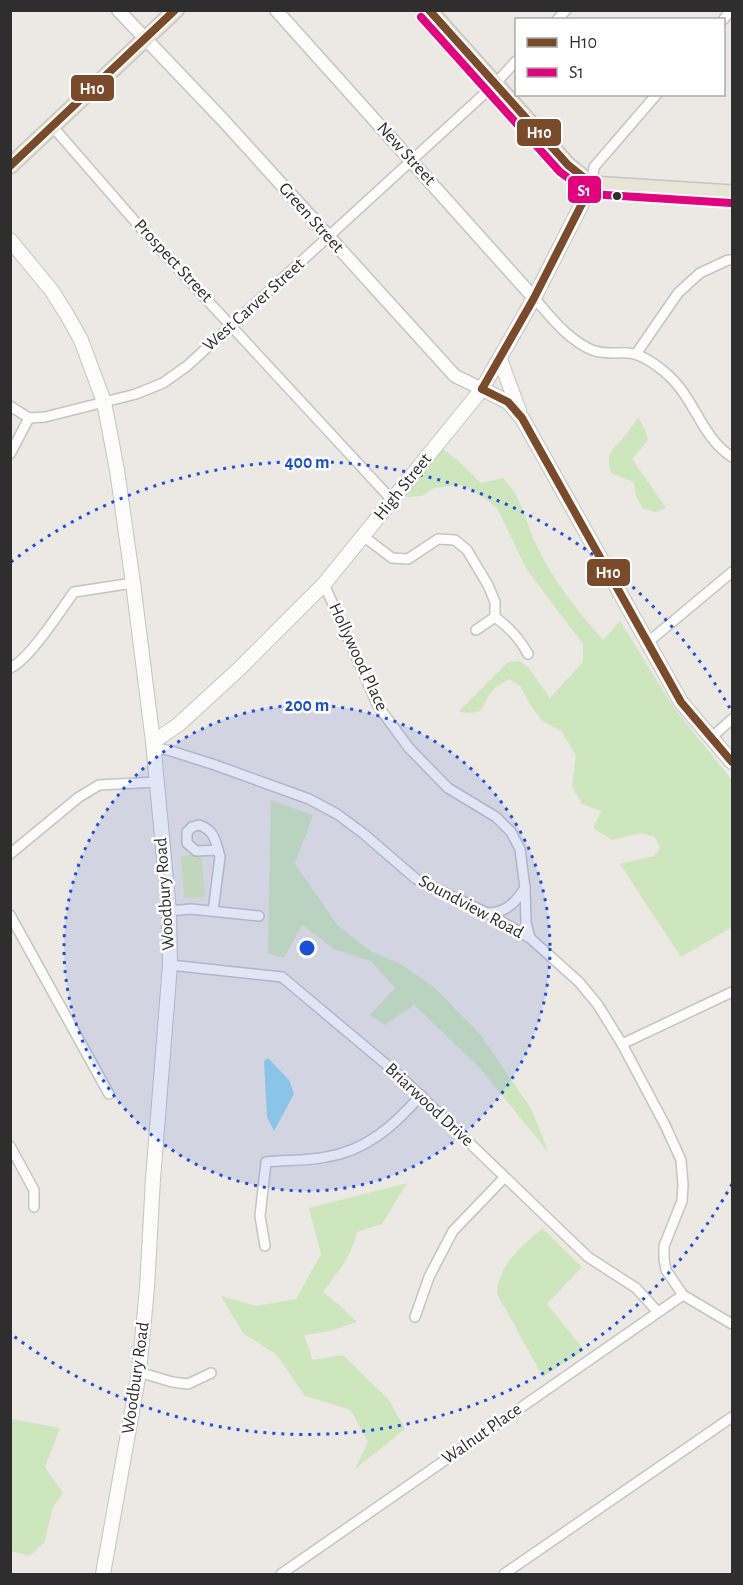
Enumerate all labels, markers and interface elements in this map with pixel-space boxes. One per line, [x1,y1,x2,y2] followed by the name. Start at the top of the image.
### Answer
[515,18,725,96] legend
[569,34,597,52] text: H10
[569,64,584,82] text: S1
[70,74,115,102] line badge: H10
[79,81,105,97] text: H10
[516,118,562,147] line badge: H10
[373,119,439,189] street label: New Street
[526,125,552,141] text: H10
[567,175,602,204] line badge: S1
[275,179,347,257] street label: Green Street
[577,183,591,199] text: S1
[611,190,623,202] unlabelled marker
[130,216,216,306] street label: Prospect Street
[200,255,308,355] street label: West Carver Street
[371,450,435,524] street label: High Street
[284,454,330,472] text: 400 m
[586,558,631,587] line badge: H10
[595,565,621,581] text: H10
[325,600,391,714] street label: Hollywood Place
[285,697,329,715] text: 200 m
[152,837,178,951] street label: Woodbury Road
[416,872,526,942] street label: Soundview Road
[297,938,317,958] centre of rings
[381,1060,477,1150] street label: Briarwood Drive
[119,1321,153,1435] street label: Woodbury Road
[439,1400,525,1468] street label: Walnut Place

